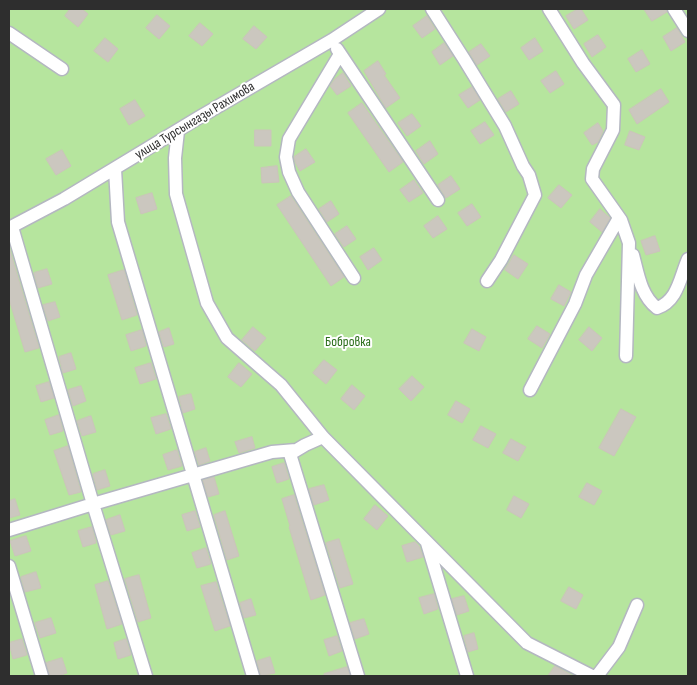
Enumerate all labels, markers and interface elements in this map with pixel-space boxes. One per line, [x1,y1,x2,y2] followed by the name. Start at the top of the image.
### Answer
[132,79,258,163] street label: улица Турсынгазы Рахимова
[325,334,371,350] park label: Бобровка

